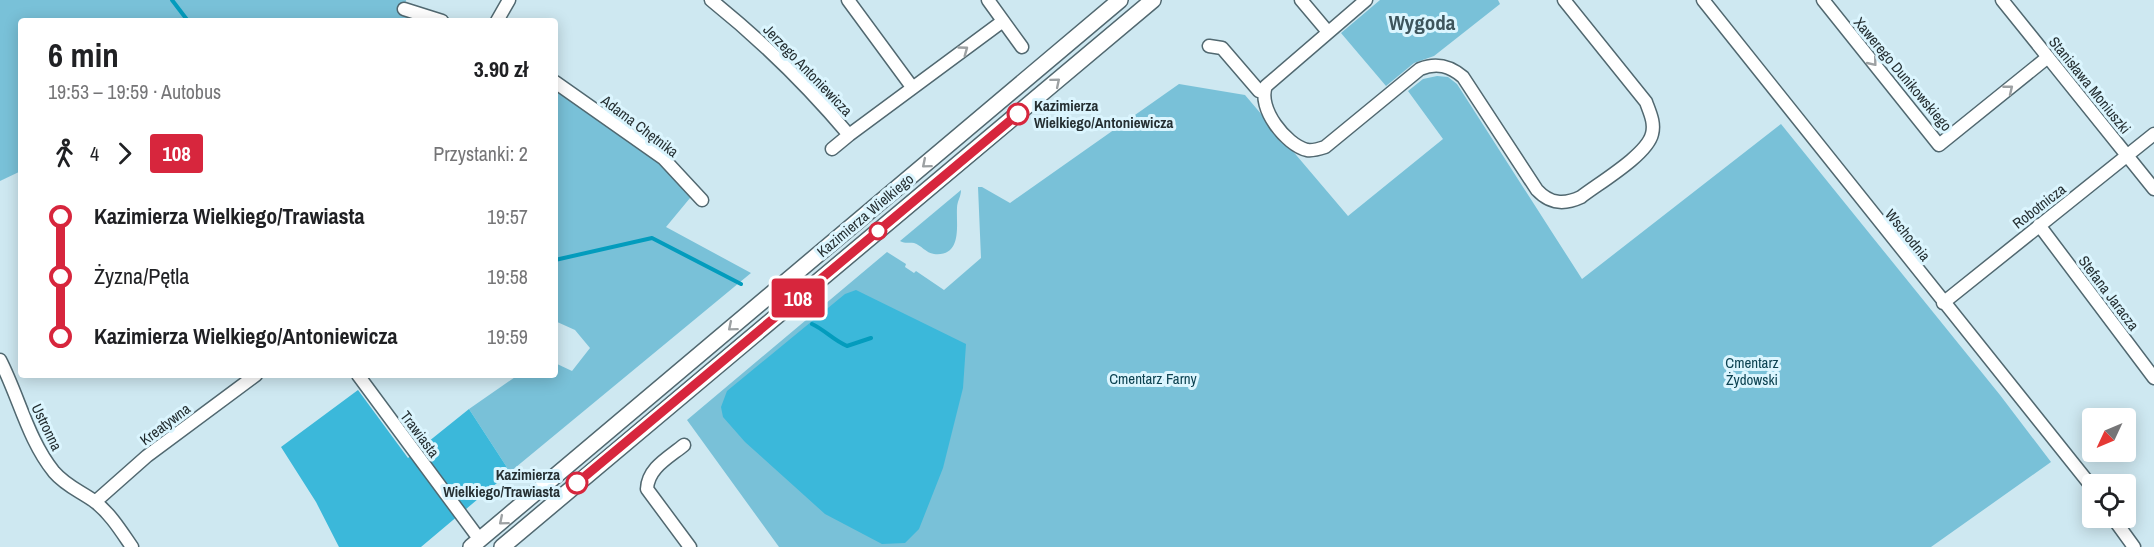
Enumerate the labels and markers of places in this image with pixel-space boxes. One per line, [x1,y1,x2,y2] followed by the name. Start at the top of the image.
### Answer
[1034,95,1173,133] place label: Kazimierza Wielkiego/Antoniewicza
[1007,103,1029,125] marker: Kazimierza Wielkiego/Antoniewicza
[869,222,887,240] unlabelled marker
[443,464,560,502] place label: Kazimierza Wielkiego/Trawiasta
[566,472,588,494] marker: Kazimierza Wielkiego/Trawiasta

